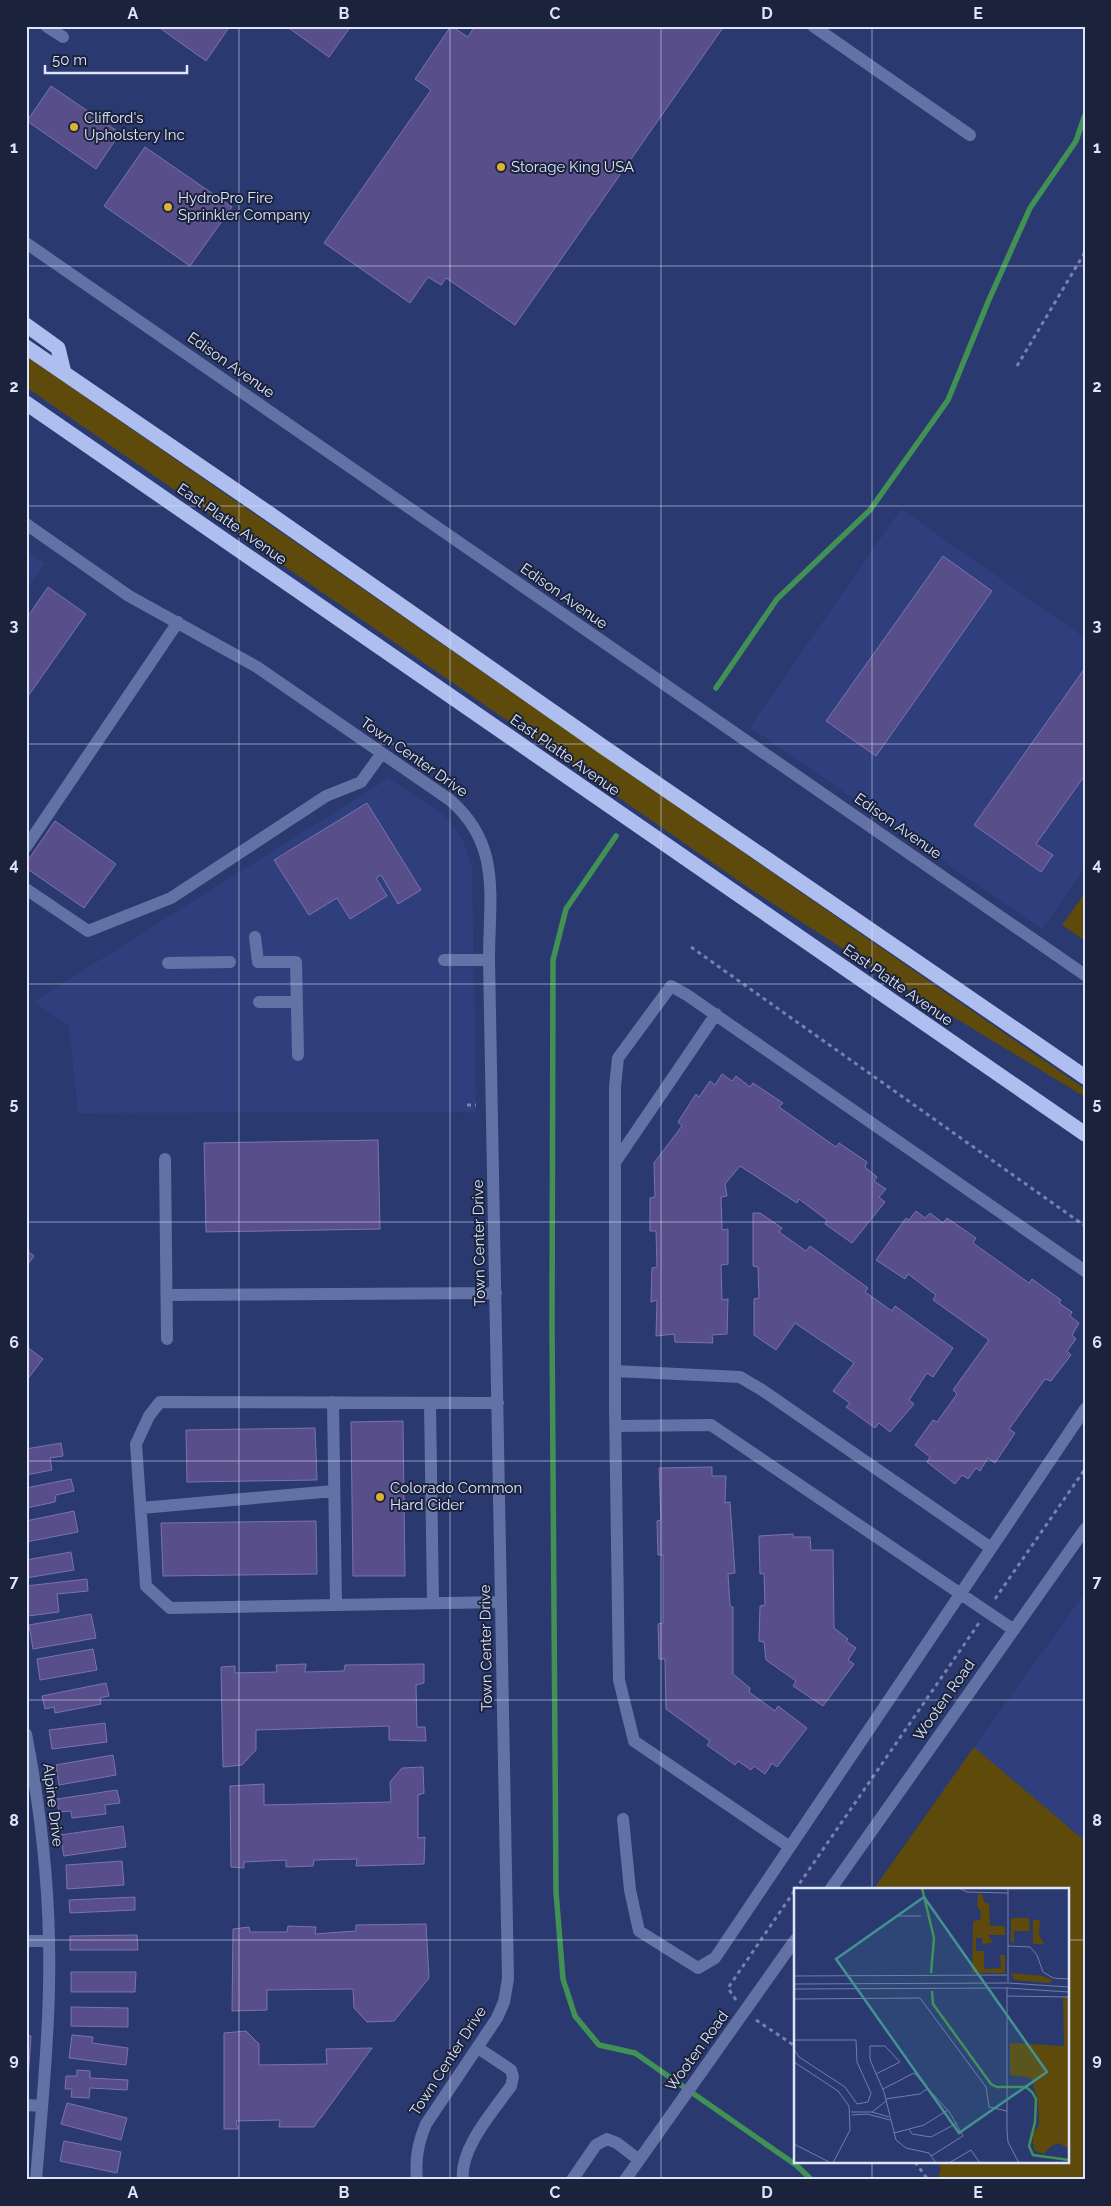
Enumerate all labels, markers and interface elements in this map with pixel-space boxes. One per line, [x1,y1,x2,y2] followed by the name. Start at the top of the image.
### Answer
[128,4,139,23] text: A
[339,4,350,23] text: B
[550,4,561,23] text: C
[761,4,773,23] text: D
[973,4,983,23] text: E
[45,42,188,74] scale bar
[52,51,87,69] text: 50 m
[84,109,185,144] place label: Clifford's Upholstery Inc
[68,121,80,133] marker: Clifford's Upholstery Inc
[10,138,18,157] text: 1
[1093,138,1101,157] text: 1
[511,158,634,176] place label: Storage King USA
[495,161,507,173] marker: Storage King USA
[178,189,310,224] place label: HydroPro Fire Sprinkler Company
[162,201,174,213] marker: HydroPro Fire Sprinkler Company
[184,328,278,402] street label: Edison Avenue
[9,377,19,396] text: 2
[1092,377,1102,396] text: 2
[174,479,290,569] street label: East Platte Avenue
[517,559,611,633] street label: Edison Avenue
[10,616,19,635] text: 3
[1093,616,1102,635] text: 3
[507,710,623,800] street label: East Platte Avenue
[357,713,471,801] street label: Town Center Drive
[851,789,945,863] street label: Edison Avenue
[9,855,19,874] text: 4
[1092,855,1102,874] text: 4
[840,940,956,1030] street label: East Platte Avenue
[10,1094,19,1113] text: 5
[1093,1094,1102,1113] text: 5
[469,1179,489,1307] street label: Town Center Drive
[9,1333,19,1352] text: 6
[1092,1333,1102,1352] text: 6
[390,1479,522,1514] place label: Colorado Common Hard Cider
[374,1491,386,1503] marker: Colorado Common Hard Cider
[10,1572,19,1591] text: 7
[1093,1572,1102,1591] text: 7
[476,1584,496,1712] street label: Town Center Drive
[909,1656,979,1744] street label: Wooten Road
[39,1762,67,1848] street label: Alpine Drive
[9,1811,19,1830] text: 8
[1092,1811,1102,1830] text: 8
[794,1888,1068,2164] inset map
[406,2003,490,2119] street label: Town Center Drive
[662,2007,732,2095] street label: Wooten Road
[9,2050,19,2069] text: 9
[1092,2050,1102,2069] text: 9
[128,2183,139,2202] text: A
[339,2183,350,2202] text: B
[550,2183,561,2202] text: C
[761,2183,773,2202] text: D
[973,2183,983,2202] text: E

